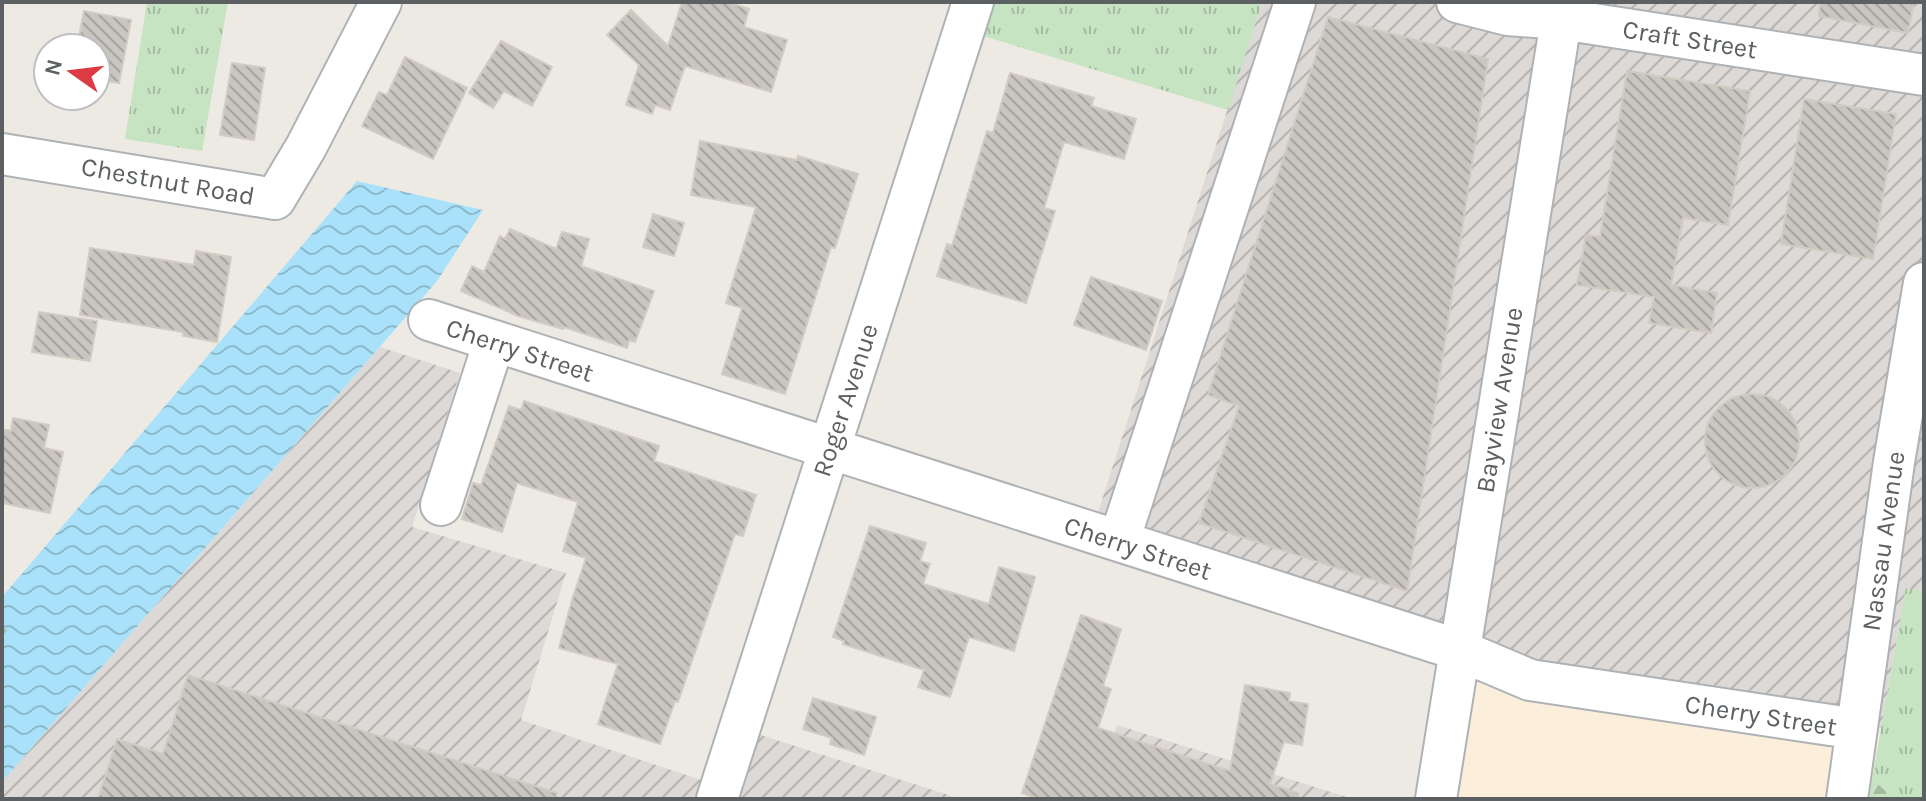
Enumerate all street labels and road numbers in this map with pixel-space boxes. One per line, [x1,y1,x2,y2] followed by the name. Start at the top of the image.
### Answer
[1620,14,1760,65] street label: Craft Street
[79,151,257,212] street label: Chestnut Road
[1470,305,1529,495] street label: Bayview Avenue
[442,312,598,389] street label: Cherry Street
[806,320,885,481] street label: Roger Avenue
[1856,449,1911,633] street label: Nassau Avenue
[1060,510,1216,587] street label: Cherry Street
[1683,688,1839,743] street label: Cherry Street

